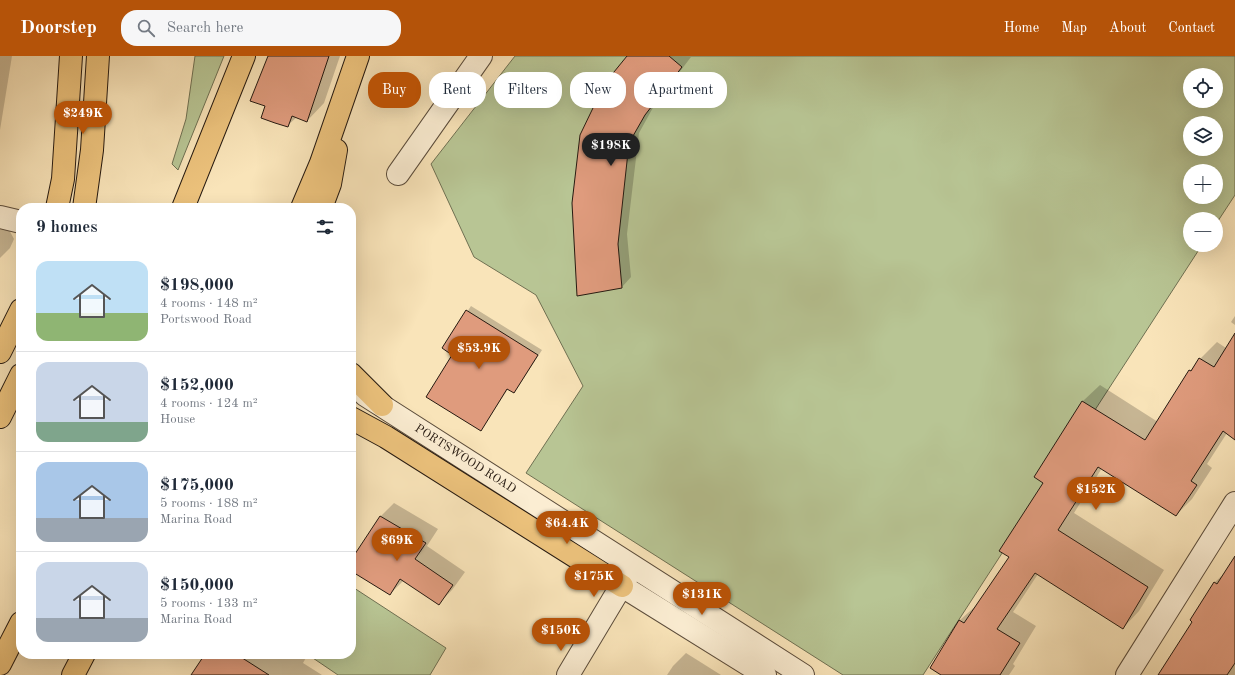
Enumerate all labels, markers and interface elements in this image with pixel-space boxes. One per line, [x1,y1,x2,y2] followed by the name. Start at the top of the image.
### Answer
[121,10,401,46] search box
[135,17,157,39] icon: search
[20,19,97,38] text: Doorstep
[167,21,244,36] text: Search here
[1004,21,1039,35] text: Home
[1061,21,1087,35] text: Map
[1109,21,1146,35] text: About
[1168,21,1215,35] text: Contact
[1183,68,1223,252] map controls
[1183,68,1223,108] button: locate
[368,72,421,108] chip: Buy
[429,72,486,108] chip: Rent
[494,72,562,108] chip: Filters
[570,72,626,108] chip: New
[634,72,727,108] chip: Apartment
[55,101,111,135] pin: $249K
[63,107,103,120] text: $249K
[1183,116,1223,156] button: layers
[583,133,639,167] pin: $198K
[591,139,631,152] text: $198K
[1183,164,1223,204] button: +
[1183,212,1223,252] button: −
[314,216,336,238] icon: filters
[36,219,98,236] text: 9 homes
[68,277,116,325] icon: home
[160,277,234,294] text: $198,000
[160,297,258,310] text: 4 rooms · 148 m²
[160,313,252,326] text: Portswood Road
[446,336,512,370] pin: $53.9K
[457,342,501,355] text: $53.9K
[160,377,234,394] text: $152,000
[68,378,116,426] icon: home
[160,397,258,410] text: 4 rooms · 124 m²
[160,413,195,426] text: House
[412,422,518,496] street label: PORTSWOOD ROAD
[160,477,234,494] text: $175,000
[1068,477,1124,511] pin: $152K
[68,478,116,526] icon: home
[1076,483,1116,496] text: $152K
[160,497,258,510] text: 5 rooms · 188 m²
[534,511,600,545] pin: $64.4K
[160,513,232,526] text: Marina Road
[545,517,589,530] text: $64.4K
[373,528,421,562] pin: $69K
[381,534,413,547] text: $69K
[566,564,622,598] pin: $175K
[574,570,614,583] text: $175K
[160,577,234,594] text: $150,000
[68,578,116,626] icon: home
[674,582,730,616] pin: $131K
[682,588,722,601] text: $131K
[160,597,258,610] text: 5 rooms · 133 m²
[160,613,232,626] text: Marina Road
[533,618,589,652] pin: $150K
[541,624,581,637] text: $150K

